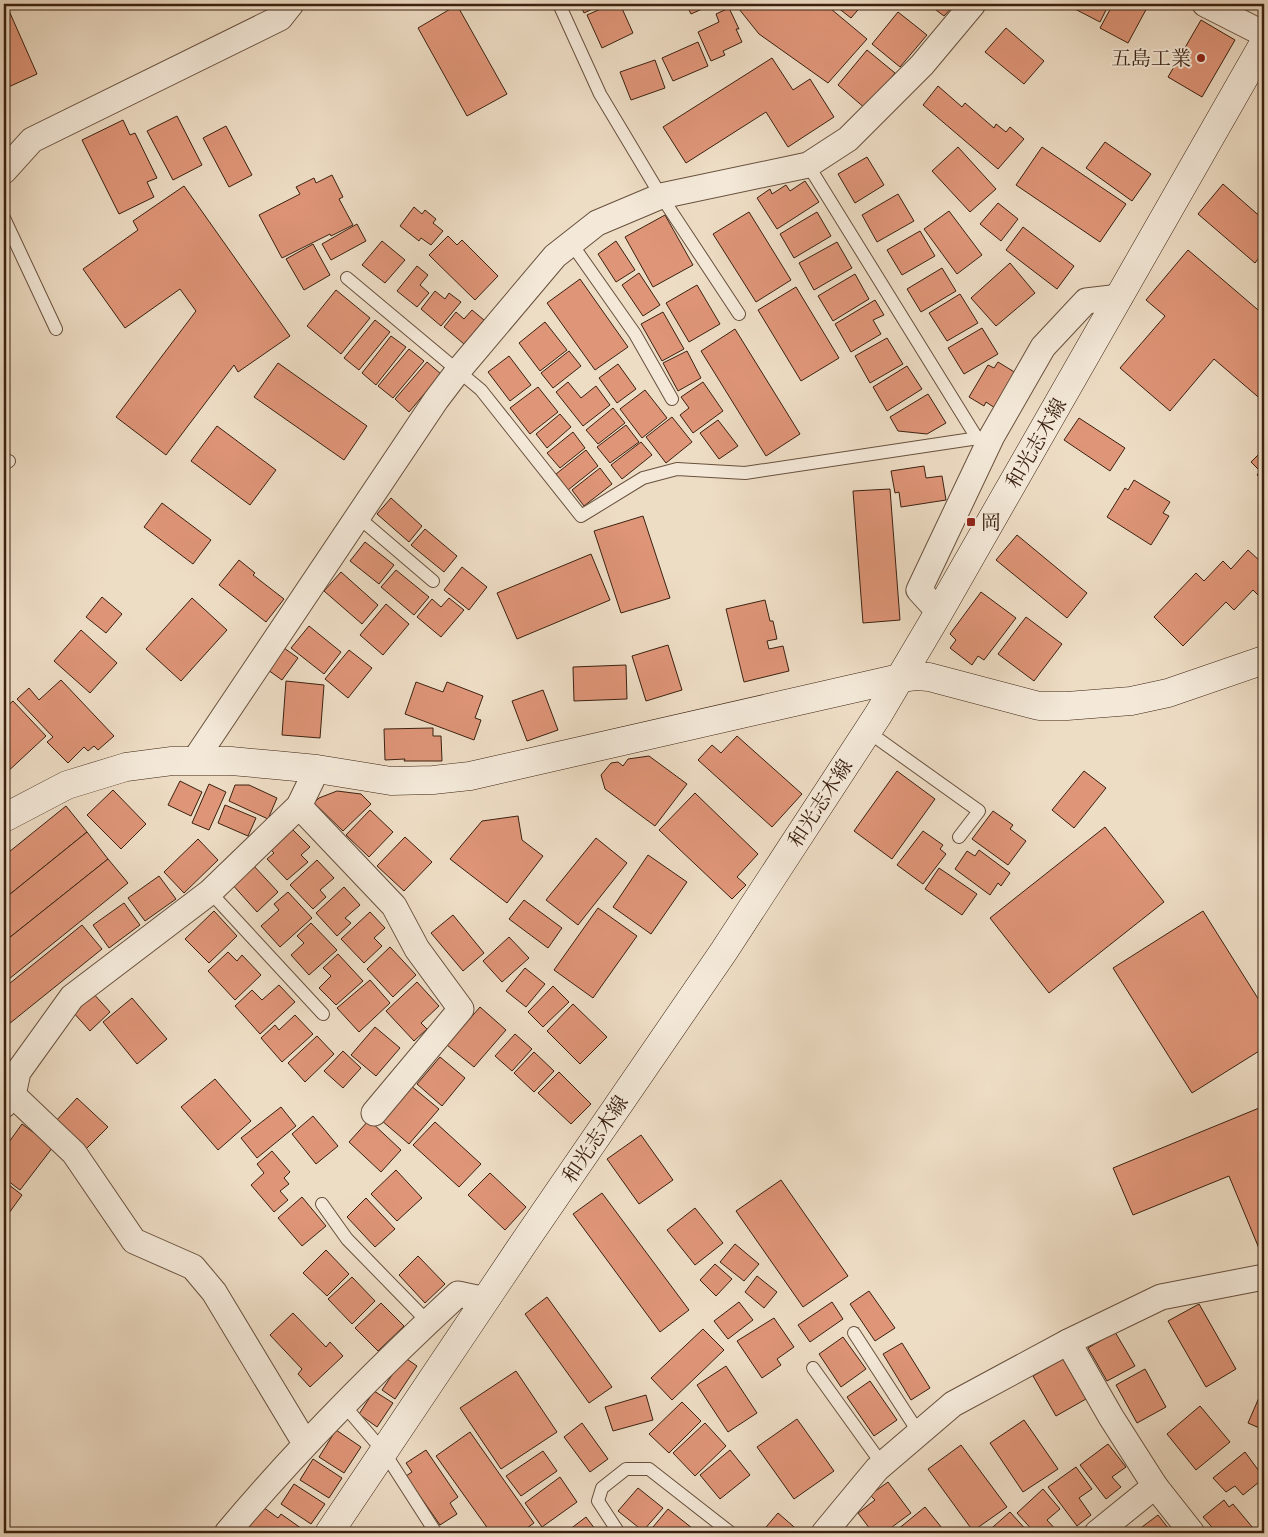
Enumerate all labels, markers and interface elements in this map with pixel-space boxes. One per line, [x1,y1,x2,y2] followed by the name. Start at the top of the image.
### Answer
[1111,47,1191,72] place label: 五島工業
[1195,52,1207,64] marker: 五島工業
[1001,394,1073,493] street label: 和光志木線
[981,511,1001,536] place label: 岡
[965,516,977,528] marker: 岡
[784,755,859,853] street label: 和光志木線
[558,1091,635,1188] street label: 和光志木線

